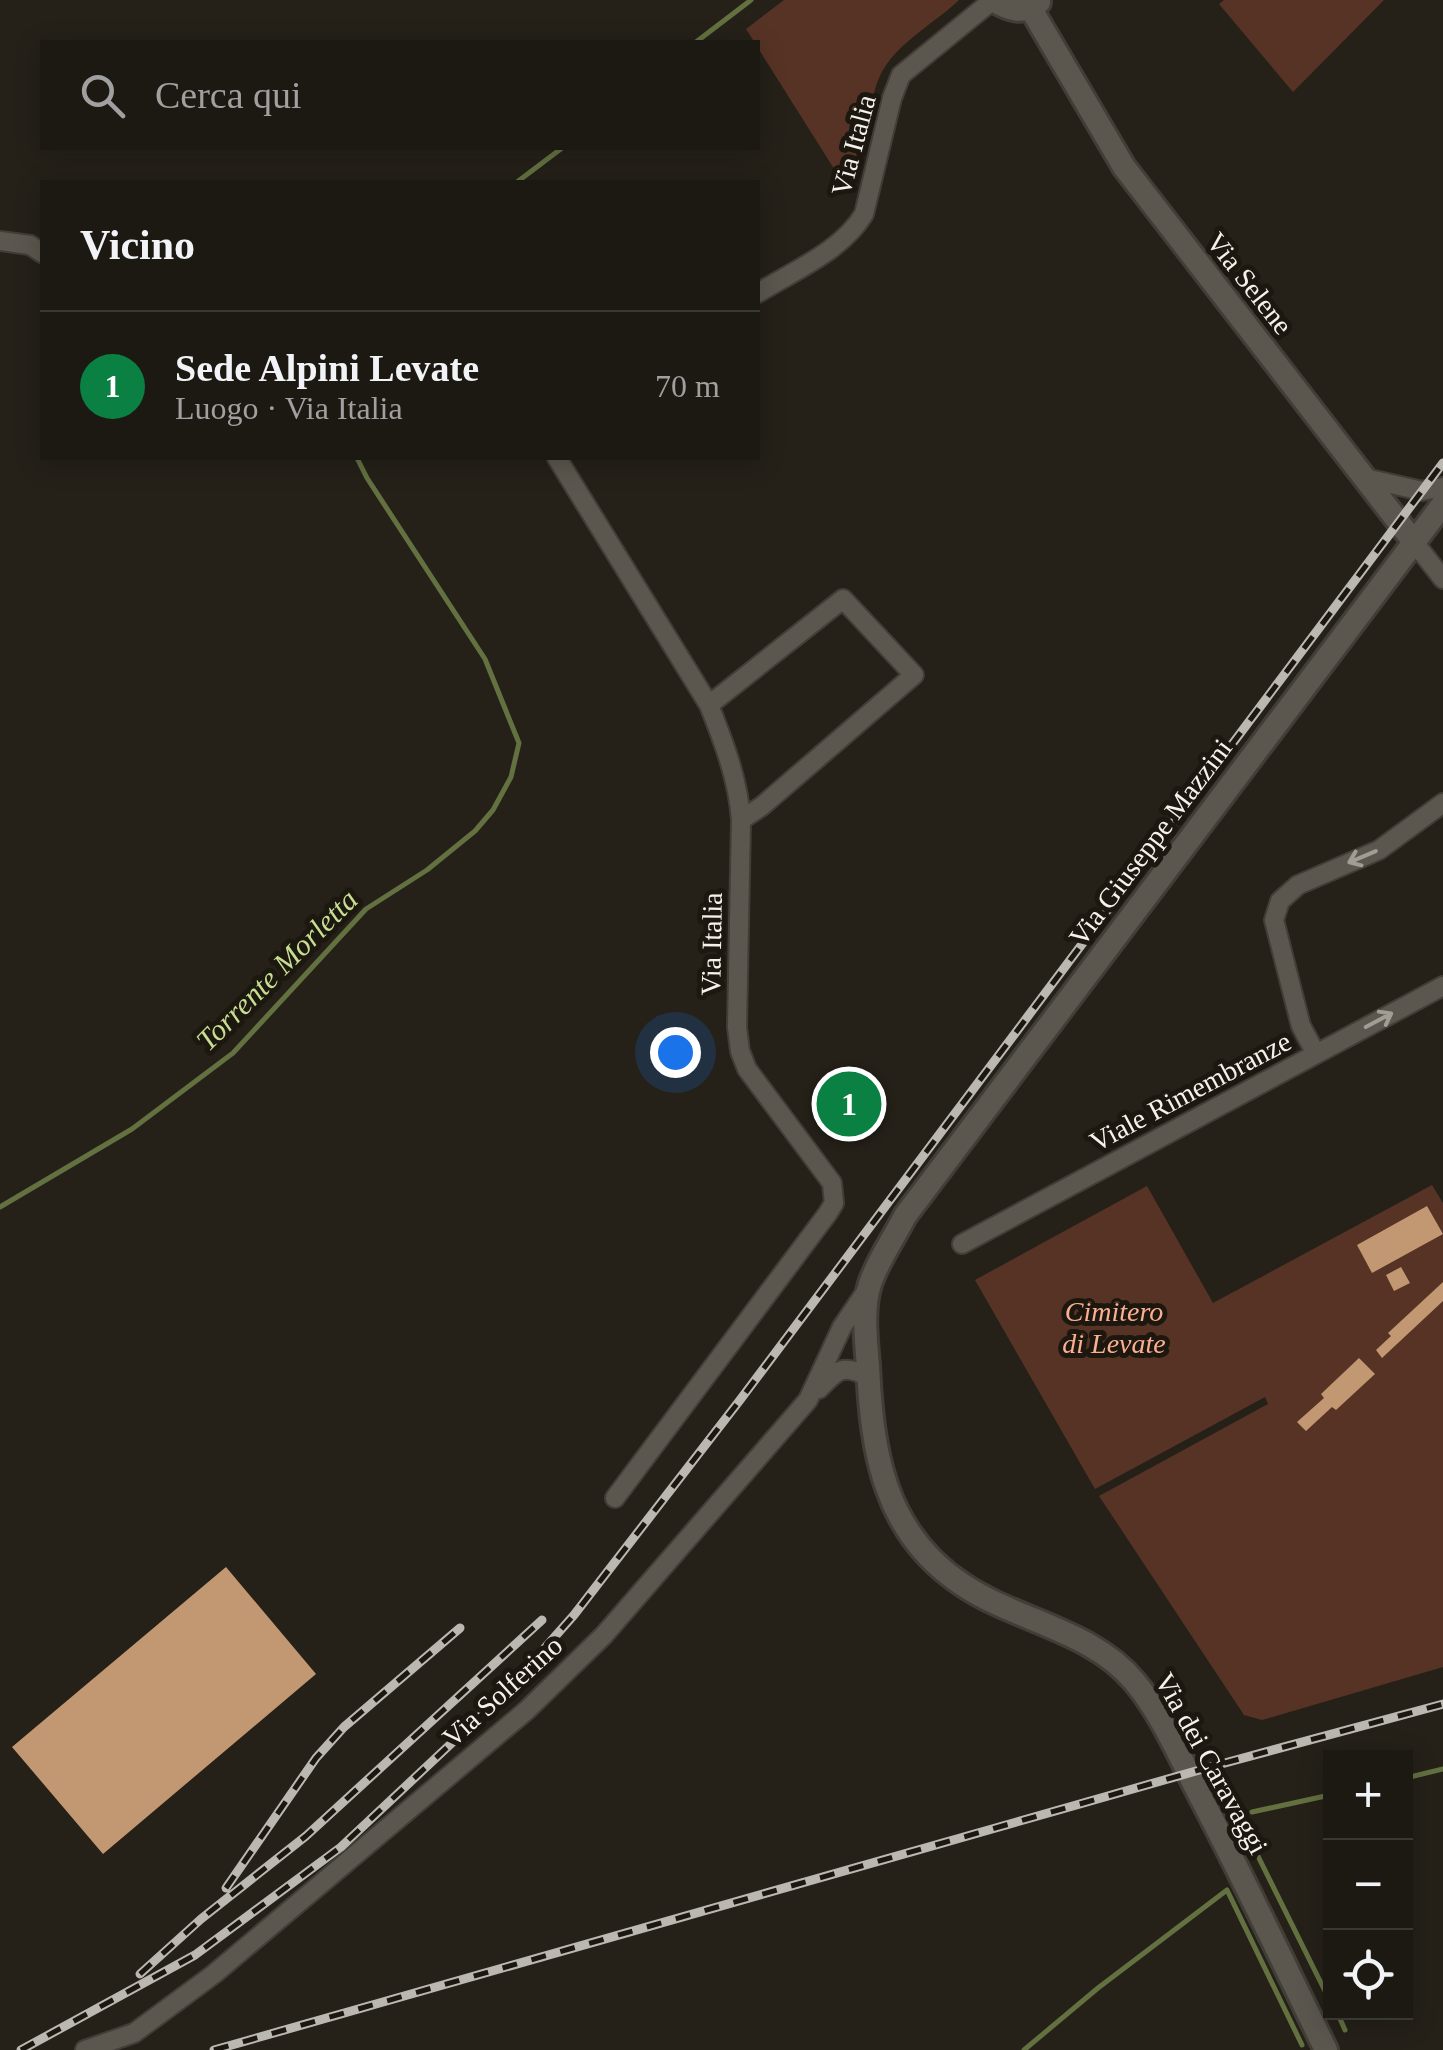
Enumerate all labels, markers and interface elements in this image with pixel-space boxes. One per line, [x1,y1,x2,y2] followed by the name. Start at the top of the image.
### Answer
[40,40,760,150] search box
[75,68,130,123] icon: search
[155,74,302,116] text: Cerca qui
[825,91,882,199] street label: Via Italia
[80,222,195,268] text: Vicino
[1200,226,1299,340] street label: Via Selene
[175,347,479,389] text: Sede Alpini Levate
[105,368,121,404] text: 1
[655,368,720,404] text: 70 m
[175,390,403,426] text: Luogo · Via Italia
[1063,733,1238,952] street label: Via Giuseppe Mazzini
[1347,849,1378,867] one-way arrow
[189,882,364,1057] water label: Torrente Morletta
[695,892,728,996] street label: Via Italia
[1364,1010,1394,1029] one-way arrow
[1085,1025,1296,1157] street label: Viale Rimembranze
[650,1027,701,1078] your location
[816,1066,882,1142] pin: 1
[1062,1296,1166,1359] park label: Cimitero di Levate
[436,1630,568,1753] street label: Via Solferino
[1149,1667,1274,1859] street label: Via dei Caravaggi
[1323,1750,1413,2020] map controls
[1323,1750,1413,1840] button: +
[1323,1840,1413,1930] button: −
[1323,1930,1413,2020] button: locate

